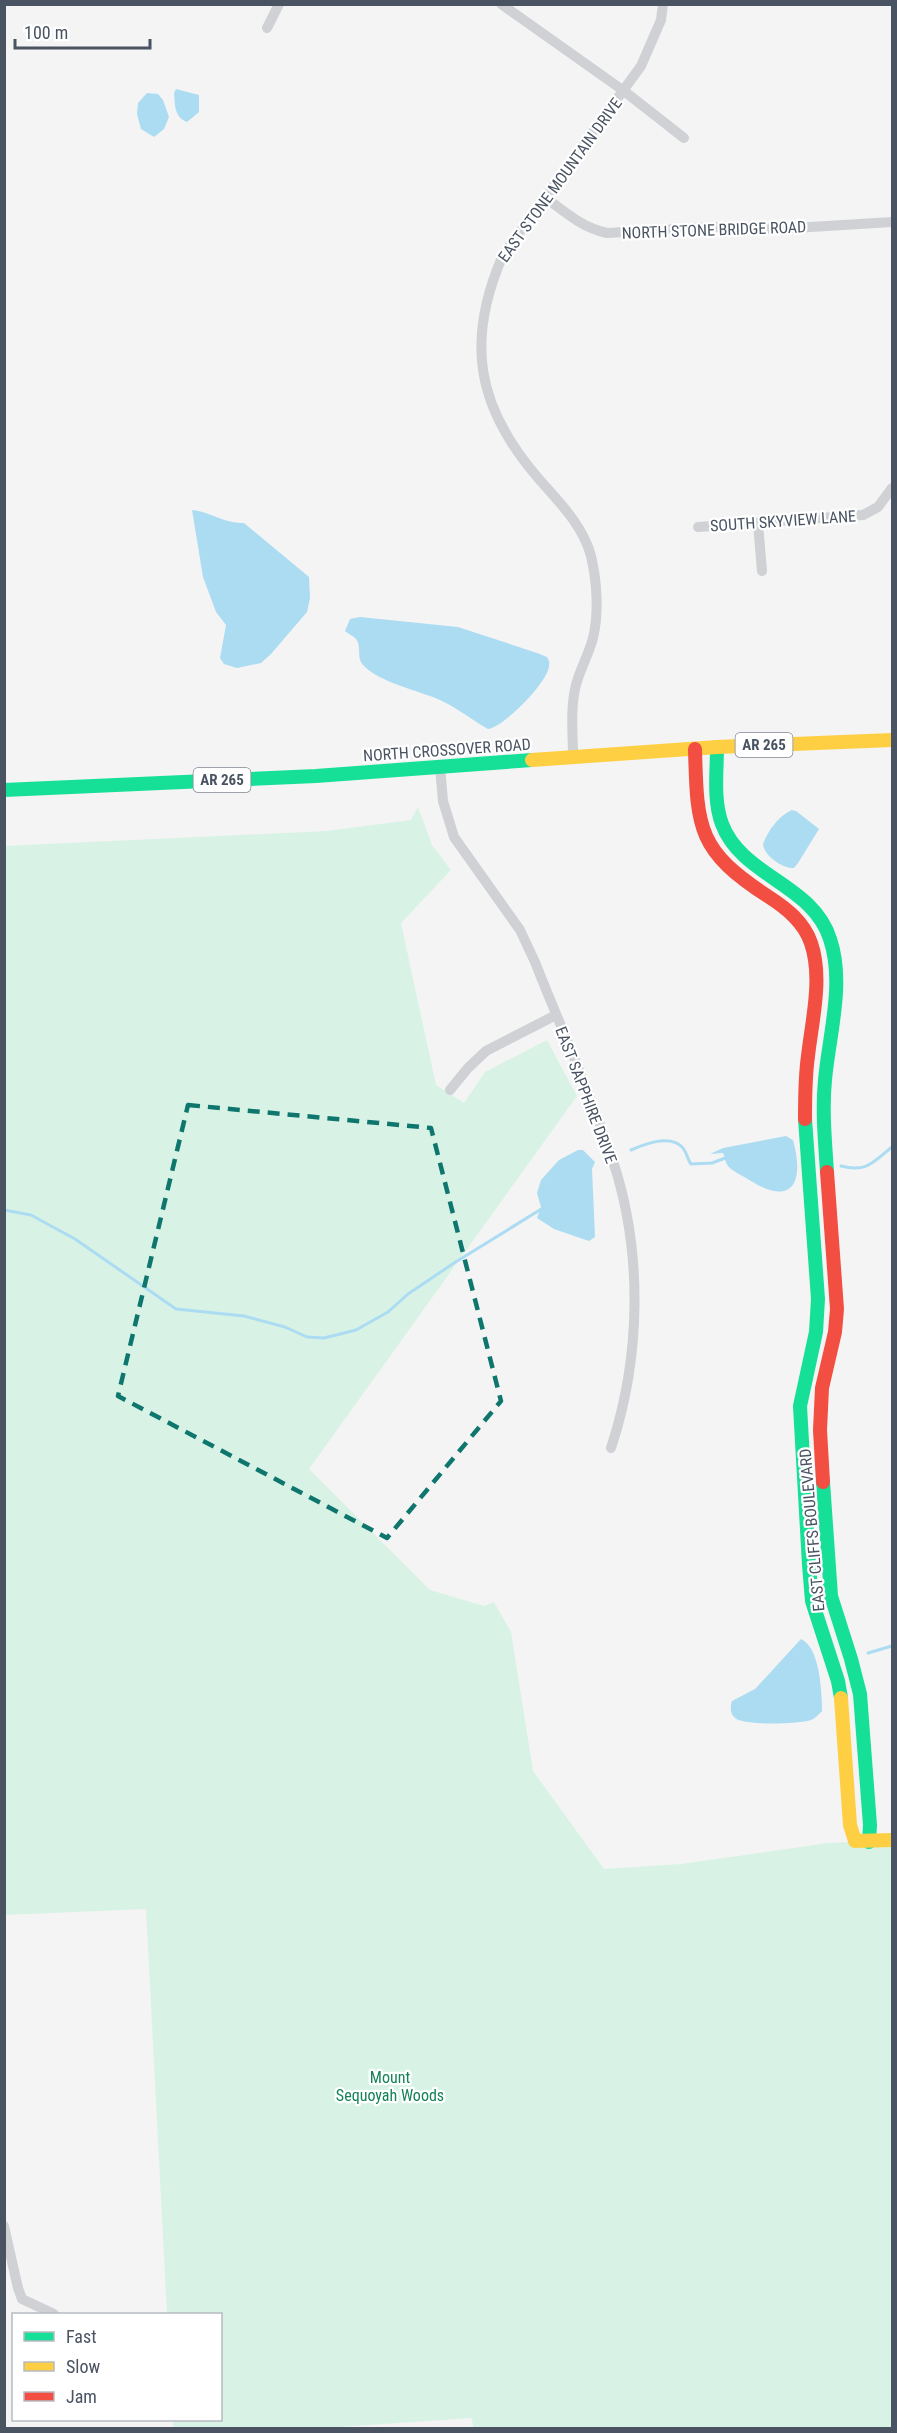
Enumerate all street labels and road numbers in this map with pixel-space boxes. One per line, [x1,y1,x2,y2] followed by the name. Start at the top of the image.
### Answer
[494,94,626,266] street label: EAST STONE MOUNTAIN DRIVE
[621,217,807,243] street label: NORTH STONE BRIDGE ROAD
[710,506,857,536] street label: SOUTH SKYVIEW LANE
[736,733,792,757] road number: AR 265
[363,735,531,765] street label: NORTH CROSSOVER ROAD
[194,768,250,792] road number: AR 265
[551,1024,621,1166] street label: EAST SAPPHIRE DRIVE
[795,1448,829,1612] street label: EAST CLIFFS BOULEVARD

